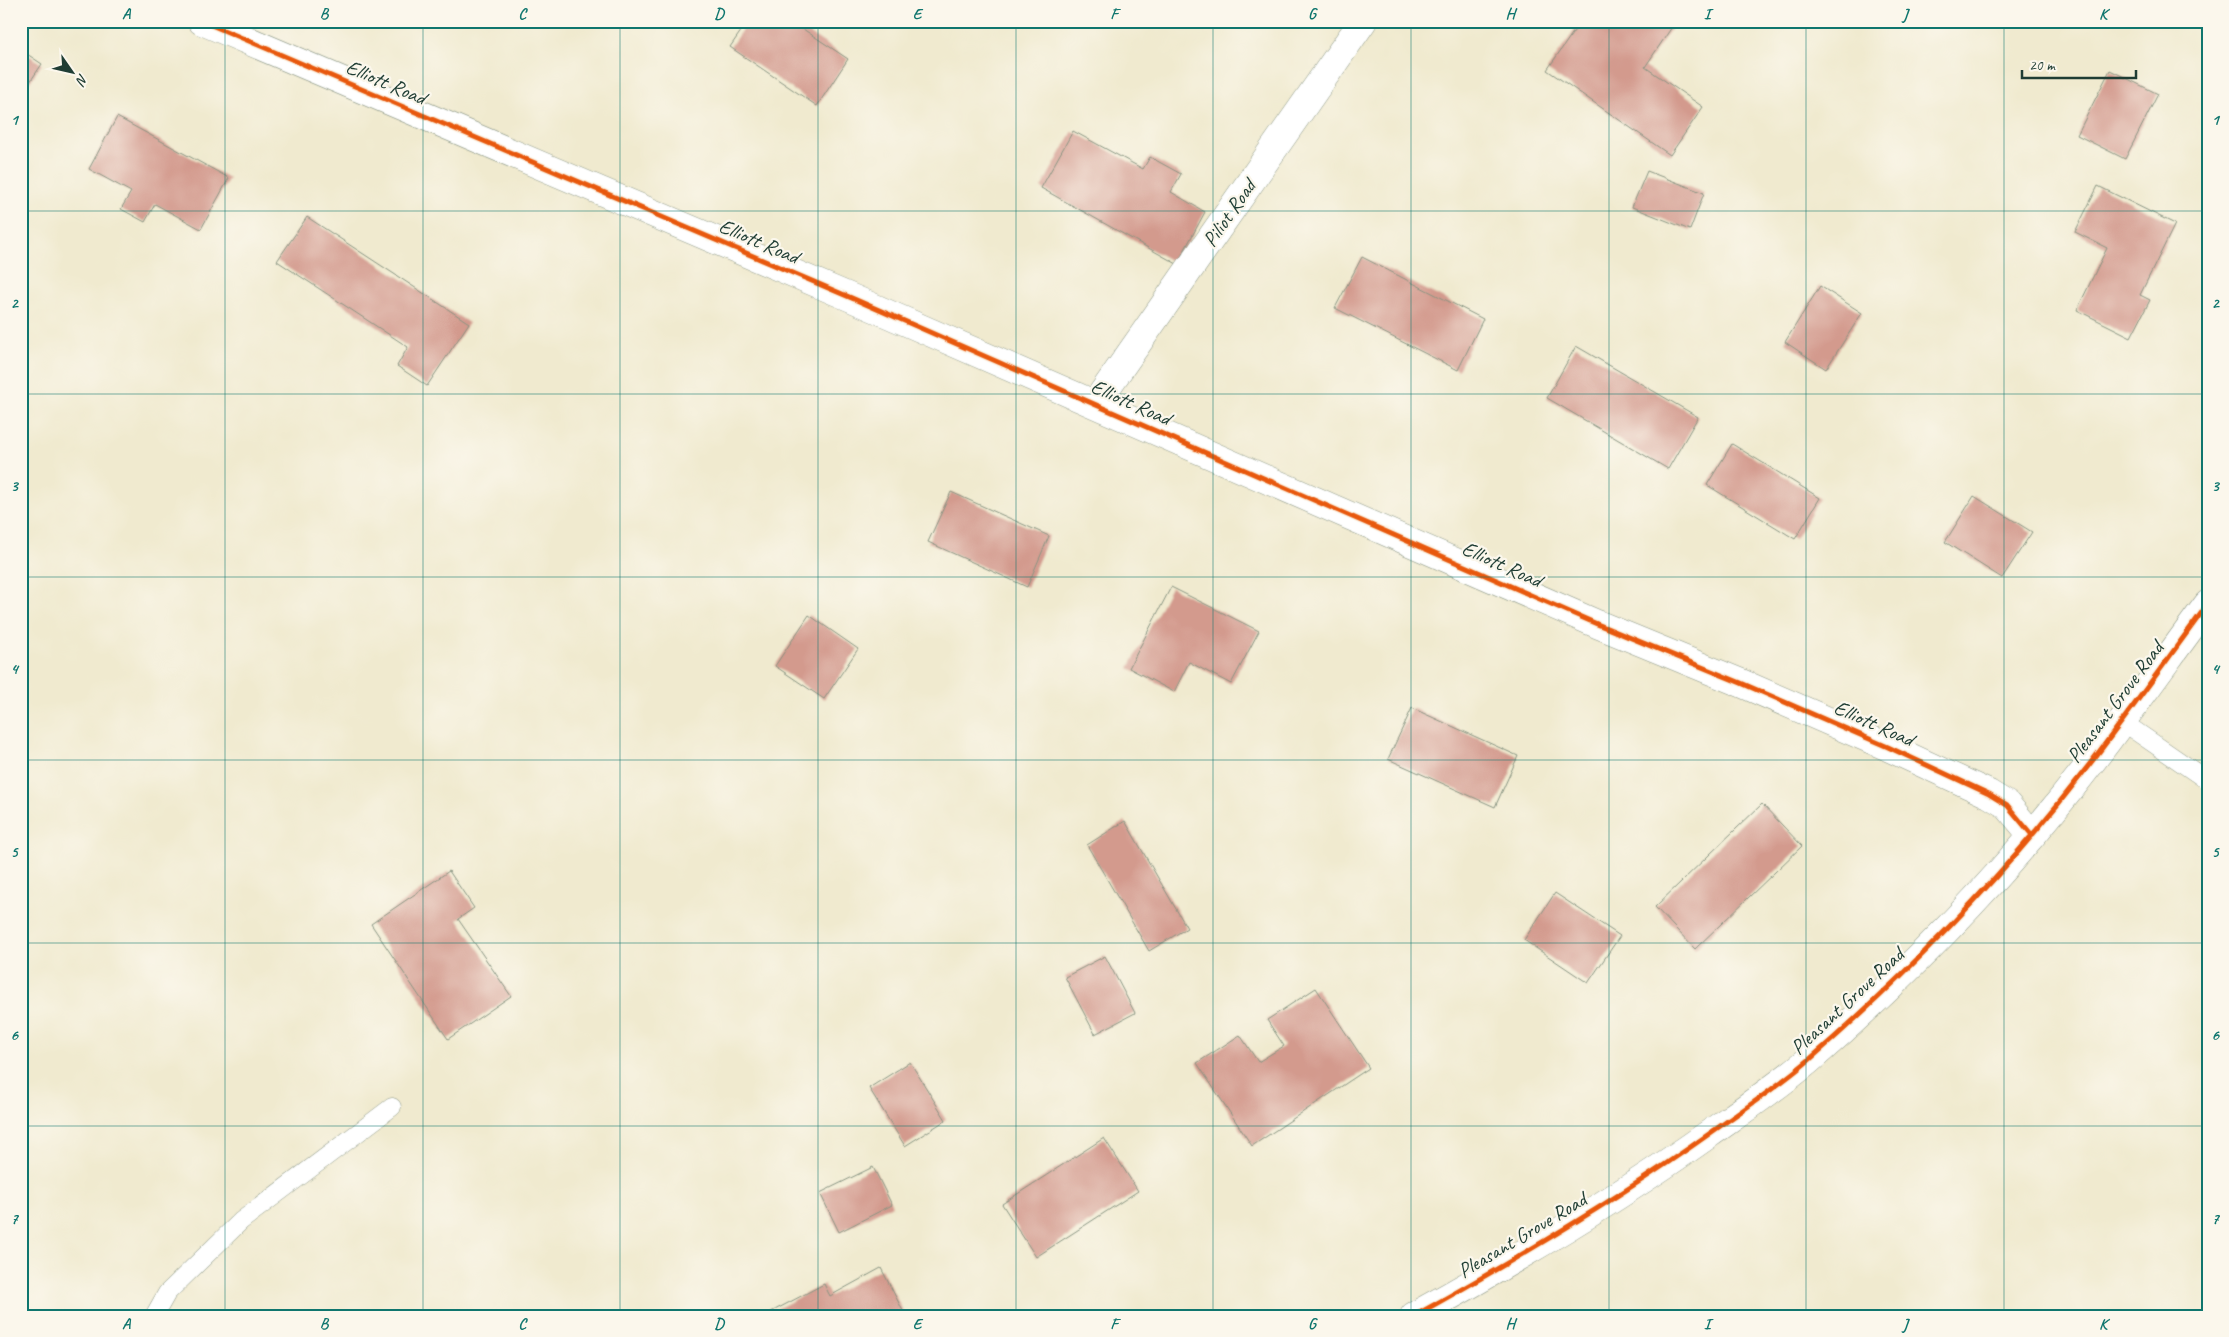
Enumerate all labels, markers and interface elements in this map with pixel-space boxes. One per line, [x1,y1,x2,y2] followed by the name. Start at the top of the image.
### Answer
[122,4,132,24] text: A
[320,4,330,24] text: B
[518,4,528,24] text: C
[714,4,725,24] text: D
[913,4,924,24] text: E
[1110,4,1121,24] text: F
[1308,4,1318,24] text: G
[1505,4,1517,24] text: H
[1704,4,1714,24] text: I
[1901,4,1910,24] text: J
[2099,4,2111,24] text: K
[48,48,98,98] north arrow
[2022,48,2135,80] scale bar
[342,54,433,112] street label: Elliott Road
[2029,56,2056,75] text: 20 m
[72,71,92,89] text: N
[10,110,19,130] text: 1
[2211,110,2220,130] text: 1
[1197,172,1263,252] street label: Piliot Road
[715,213,806,271] street label: Elliott Road
[10,293,19,313] text: 2
[2211,293,2220,313] text: 2
[1087,373,1178,433] street label: Elliott Road
[10,476,19,496] text: 3
[2211,476,2220,496] text: 3
[1458,535,1549,595] street label: Elliott Road
[2061,633,2171,768] street label: Pleasant Grove Road
[10,659,19,679] text: 4
[2211,659,2220,679] text: 4
[1830,694,1921,754] street label: Elliott Road
[11,842,20,862] text: 5
[2212,842,2221,862] text: 5
[1785,939,1912,1060] street label: Pleasant Grove Road
[10,1025,19,1045] text: 6
[2211,1025,2220,1045] text: 6
[1453,1184,1594,1284] street label: Pleasant Grove Road
[10,1209,19,1229] text: 7
[2211,1209,2220,1229] text: 7
[122,1314,132,1334] text: A
[320,1314,330,1334] text: B
[518,1314,528,1334] text: C
[714,1314,725,1334] text: D
[913,1314,924,1334] text: E
[1110,1314,1121,1334] text: F
[1308,1314,1318,1334] text: G
[1505,1314,1517,1334] text: H
[1704,1314,1714,1334] text: I
[1901,1314,1910,1334] text: J
[2099,1314,2111,1334] text: K

